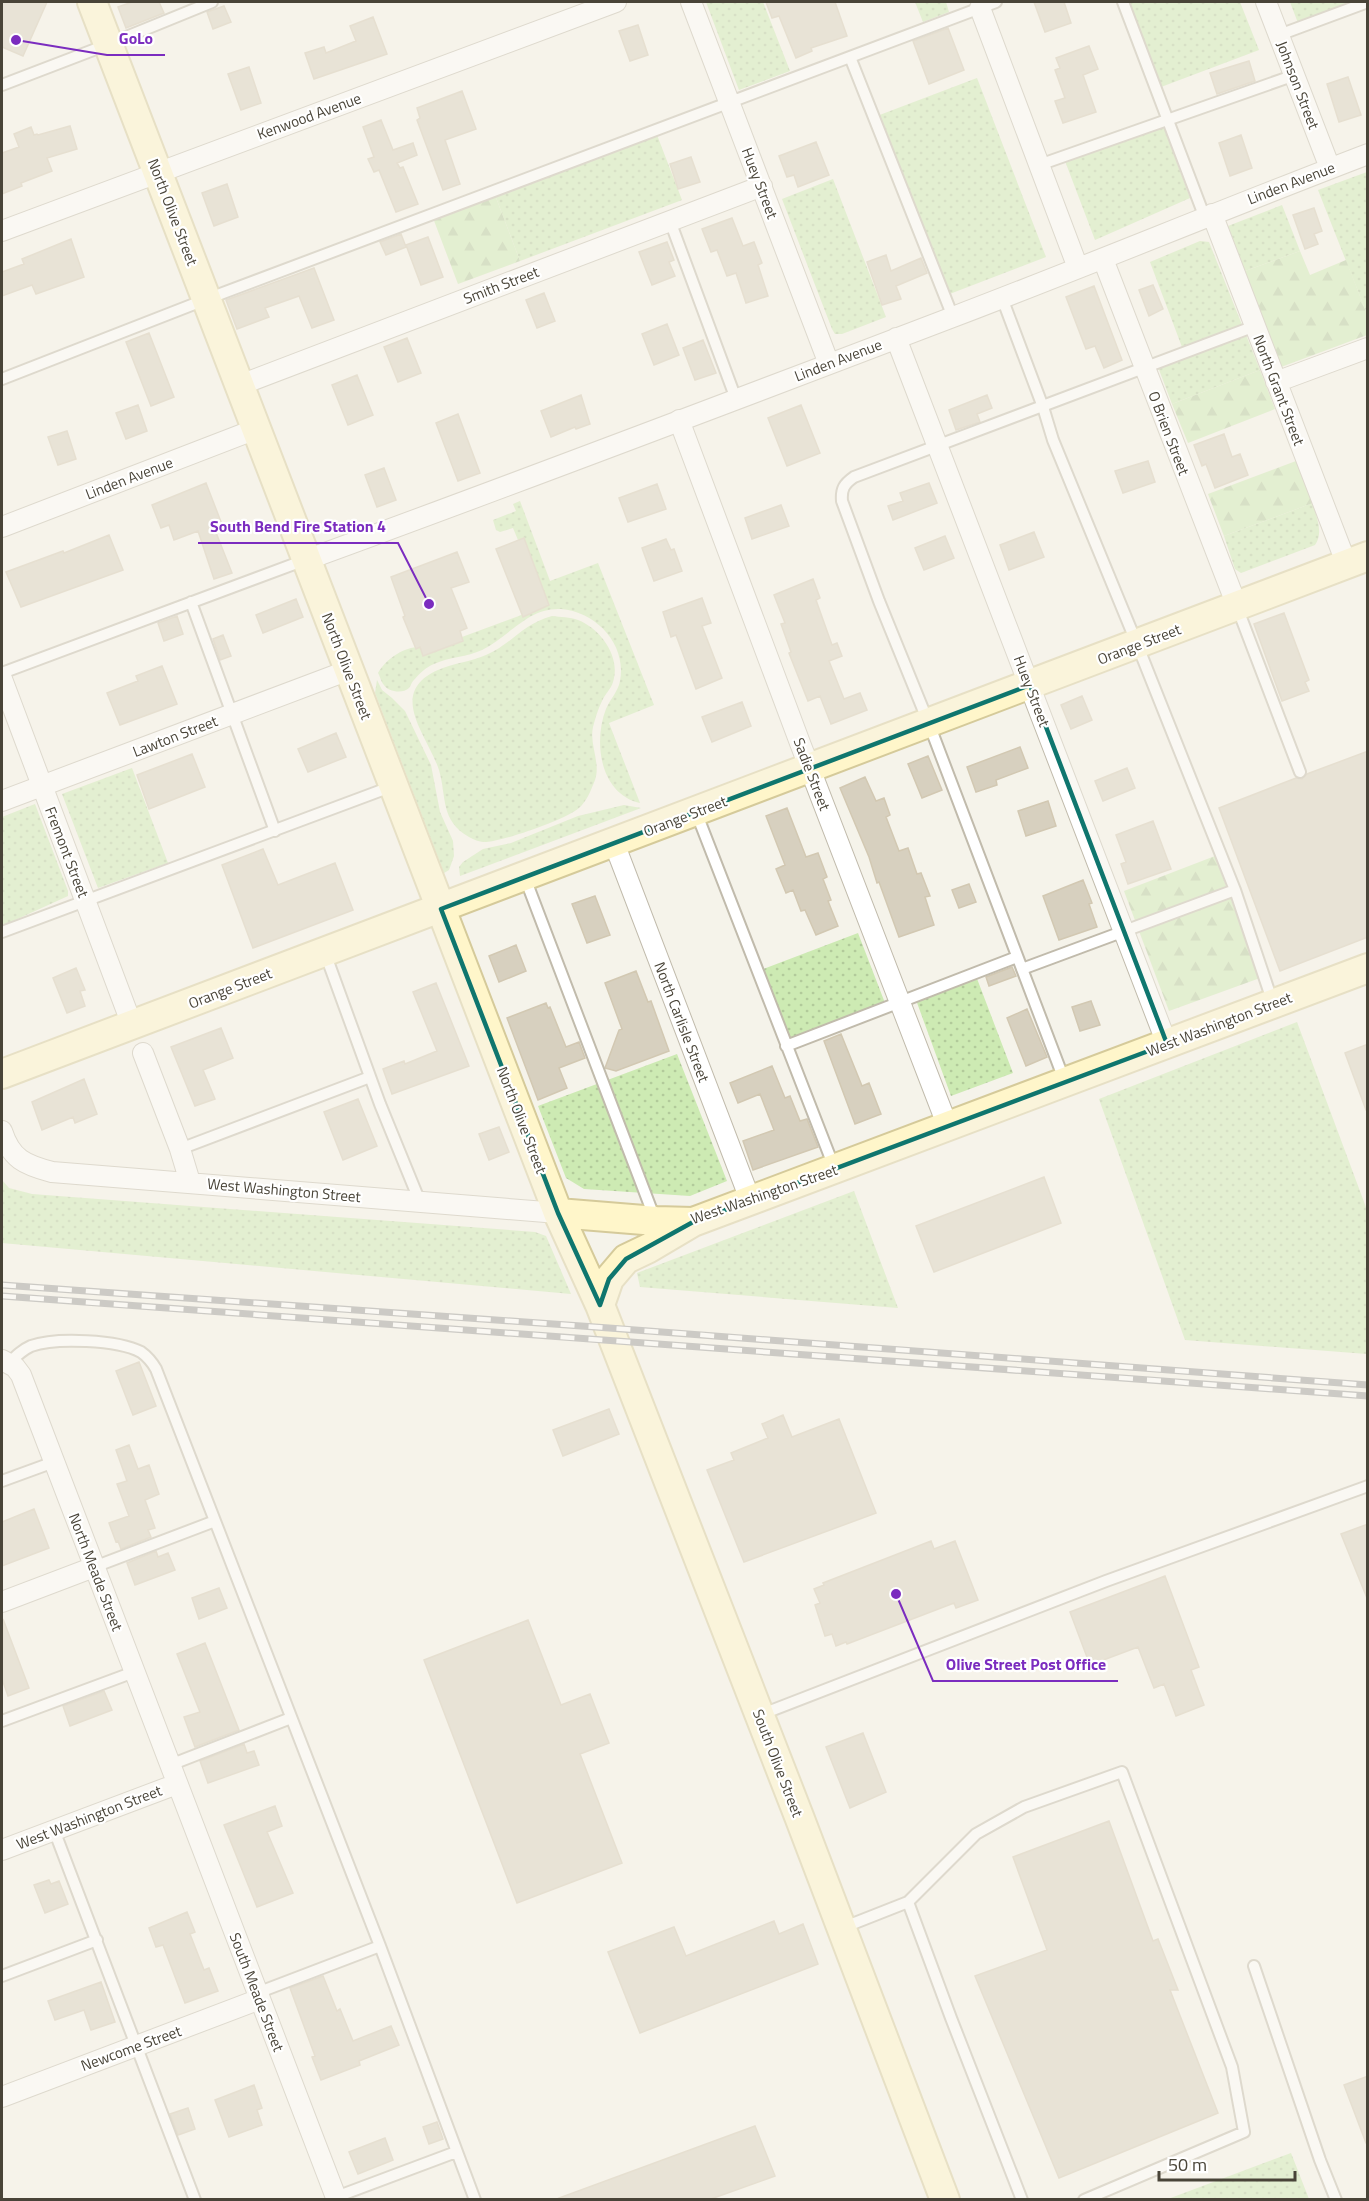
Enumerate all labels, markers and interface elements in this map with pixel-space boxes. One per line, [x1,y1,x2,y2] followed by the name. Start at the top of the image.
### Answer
[107,21,165,55] callout: GoLo
[119,26,153,50] text: GoLo
[1271,37,1326,133] street label: Johnson Street
[254,87,364,145] street label: Kenwood Avenue
[736,144,784,223] street label: Huey Street
[142,155,204,270] street label: North Olive Street
[1244,156,1338,210] street label: Linden Avenue
[460,260,543,310] street label: Smith Street
[1247,331,1311,449] street label: North Grant Street
[791,333,885,387] street label: Linden Avenue
[1142,388,1196,479] street label: O Brien Street
[82,451,176,505] street label: Linden Avenue
[198,509,398,543] callout: South Bend Fire Station 4
[210,514,386,538] text: South Bend Fire Station 4
[316,609,378,724] street label: North Olive Street
[1094,617,1185,670] street label: Orange Street
[1008,652,1056,731] street label: Huey Street
[129,709,222,763] street label: Lawton Street
[788,734,837,814] street label: Sadie Street
[640,789,731,842] street label: Orange Street
[39,803,95,902] street label: Fremont Street
[648,958,716,1086] street label: North Carlisle Street
[185,961,276,1014] street label: Orange Street
[1143,985,1296,1062] street label: West Washington Street
[491,1063,553,1178] street label: North Olive Street
[687,1158,841,1230] street label: West Washington Street
[206,1172,362,1208] street label: West Washington Street
[63,1510,129,1635] street label: North Meade Street
[933,1647,1118,1681] callout: Olive Street Post Office
[946,1652,1106,1676] text: Olive Street Post Office
[747,1706,809,1821] street label: South Olive Street
[13,1778,166,1855] street label: West Washington Street
[224,1929,291,2055] street label: South Meade Street
[78,2019,185,2077] street label: Newcome Street
[1159,2144,1296,2182] scale bar
[1168,2151,1207,2178] text: 50 m

